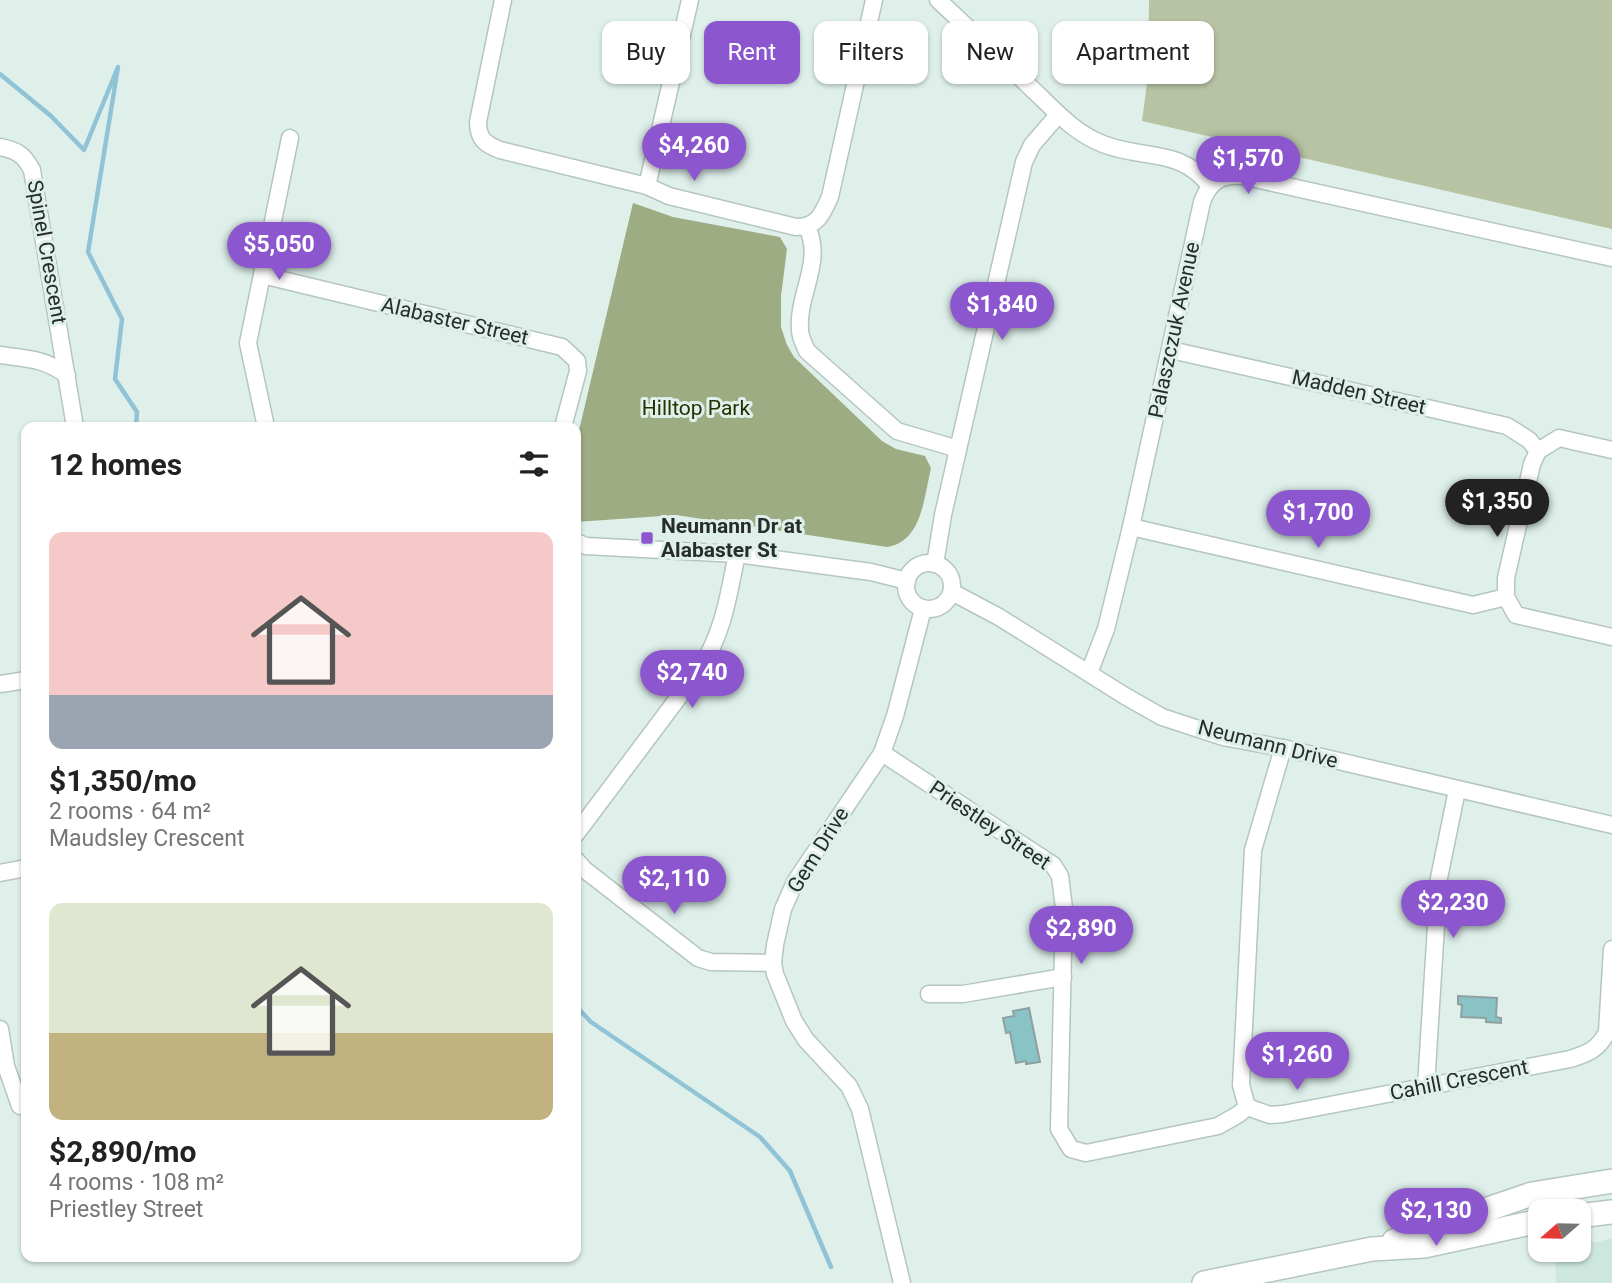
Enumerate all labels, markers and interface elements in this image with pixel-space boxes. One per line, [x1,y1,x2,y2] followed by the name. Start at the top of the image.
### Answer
[602,21,690,84] chip: Buy
[704,21,800,84] chip: Rent
[814,21,928,84] chip: Filters
[942,21,1038,84] chip: New
[1052,21,1214,84] chip: Apartment
[637,124,751,183] pin: $4,260
[658,132,730,159] text: $4,260
[1191,136,1305,196] pin: $1,570
[1212,145,1284,172] text: $1,570
[23,178,71,326] street label: Spinel Crescent
[222,222,336,282] pin: $5,050
[243,231,315,258] text: $5,050
[1144,240,1204,420] street label: Palaszczuk Avenue
[945,282,1059,342] pin: $1,840
[966,291,1038,318] text: $1,840
[379,292,531,350] street label: Alabaster Street
[1290,365,1428,419] street label: Madden Street
[642,396,750,420] park label: Hilltop Park
[515,445,553,483] icon: filters
[49,447,182,482] text: 12 homes
[1440,480,1554,539] pin: $1,350
[1461,488,1533,515] text: $1,350
[1261,490,1375,550] pin: $1,700
[1282,499,1354,526] text: $1,700
[661,514,802,562] place label: Neumann Dr at Alabaster St
[639,530,655,546] marker: Neumann Dr at Alabaster St
[238,577,364,703] icon: home
[635,650,749,710] pin: $2,740
[656,659,728,686] text: $2,740
[1196,715,1340,773] street label: Neumann Drive
[49,763,197,798] text: $1,350/mo
[925,776,1055,874] street label: Priestley Street
[49,798,211,825] text: 2 rooms · 64 m²
[782,803,854,897] street label: Gem Drive
[49,825,244,852] text: Maudsley Crescent
[617,856,731,916] pin: $2,110
[638,865,710,892] text: $2,110
[1396,880,1510,940] pin: $2,230
[1417,889,1489,916] text: $2,230
[1024,906,1138,966] pin: $2,890
[1045,915,1117,942] text: $2,890
[238,948,364,1074] icon: home
[1240,1032,1354,1092] pin: $1,260
[1261,1041,1333,1068] text: $1,260
[1388,1055,1530,1105] street label: Cahill Crescent
[49,1134,197,1169] text: $2,890/mo
[49,1169,224,1196] text: 4 rooms · 108 m²
[1379,1188,1493,1248] pin: $2,130
[49,1196,203,1223] text: Priestley Street
[1400,1197,1472,1224] text: $2,130
[1528,1199,1591,1262] north arrow
[1528,1199,1591,1262] map controls

